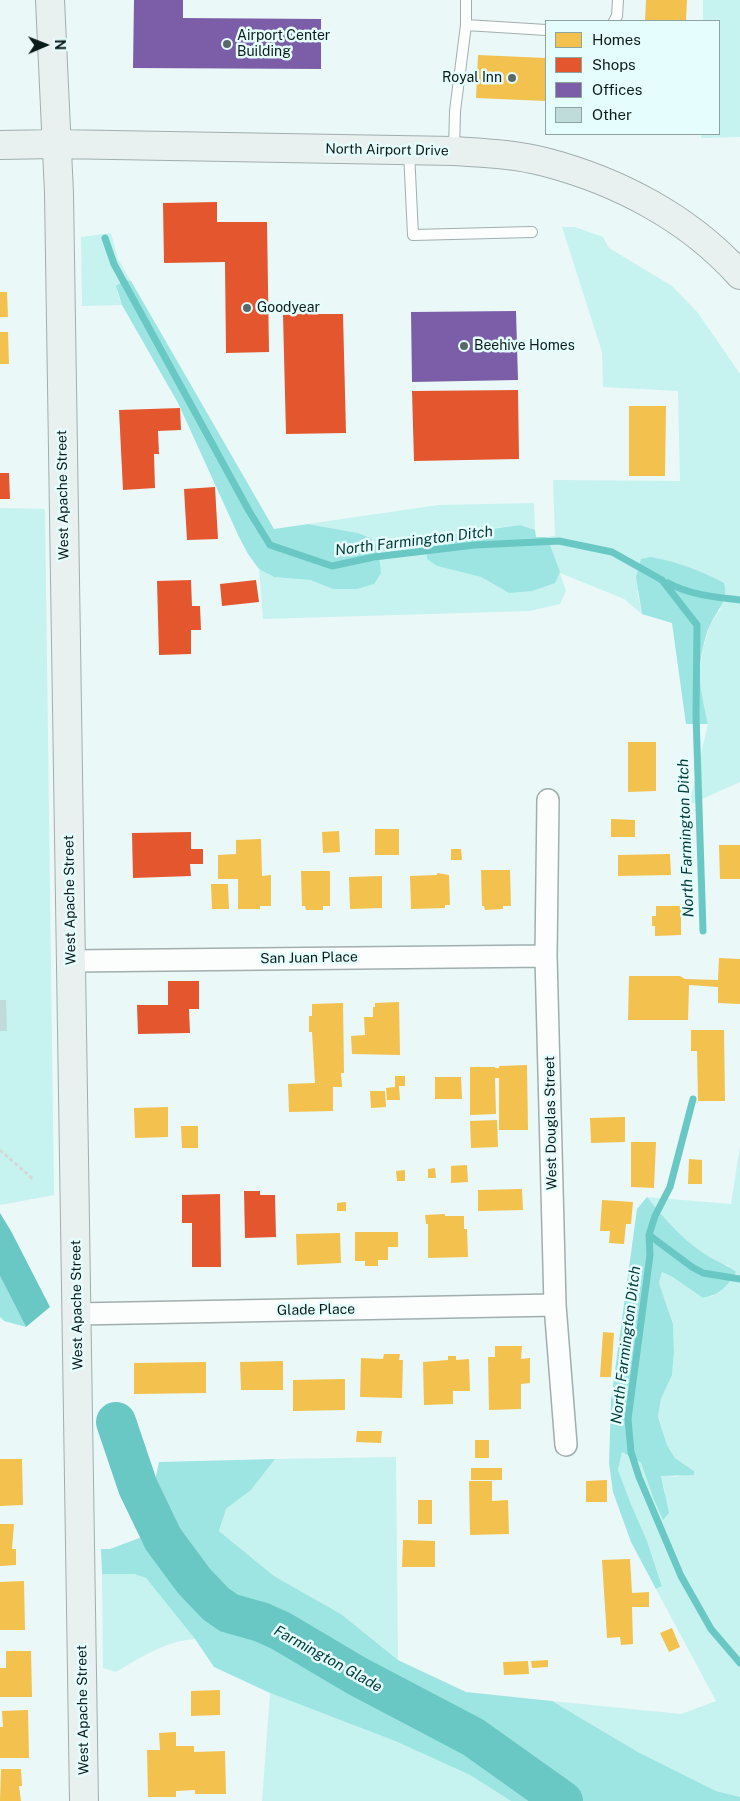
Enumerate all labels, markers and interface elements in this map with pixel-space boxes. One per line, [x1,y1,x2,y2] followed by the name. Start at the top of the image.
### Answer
[20,20,70,70] north arrow
[545,20,720,135] legend
[237,28,330,60] place label: Airport Center Building
[592,31,641,48] text: Homes
[221,38,233,50] marker: Airport Center Building
[52,39,68,50] text: N
[592,56,636,73] text: Shops
[442,70,502,86] place label: Royal Inn
[506,72,518,84] marker: Royal Inn
[592,81,642,98] text: Offices
[592,106,632,123] text: Other
[325,141,449,159] street label: North Airport Drive
[257,300,320,316] place label: Goodyear
[241,302,253,314] marker: Goodyear
[474,338,575,354] place label: Beehive Homes
[458,340,470,352] marker: Beehive Homes
[53,430,73,560] street label: West Apache Street
[334,522,494,560] water label: North Farmington Ditch
[674,758,698,918] water label: North Farmington Ditch
[60,835,80,965] street label: West Apache Street
[260,949,358,967] street label: San Juan Place
[541,1056,561,1190] street label: West Douglas Street
[67,1240,87,1370] street label: West Apache Street
[607,1265,645,1425] water label: North Farmington Ditch
[277,1301,355,1319] street label: Glade Place
[271,1622,385,1696] water label: Farmington Glade
[73,1645,93,1775] street label: West Apache Street

